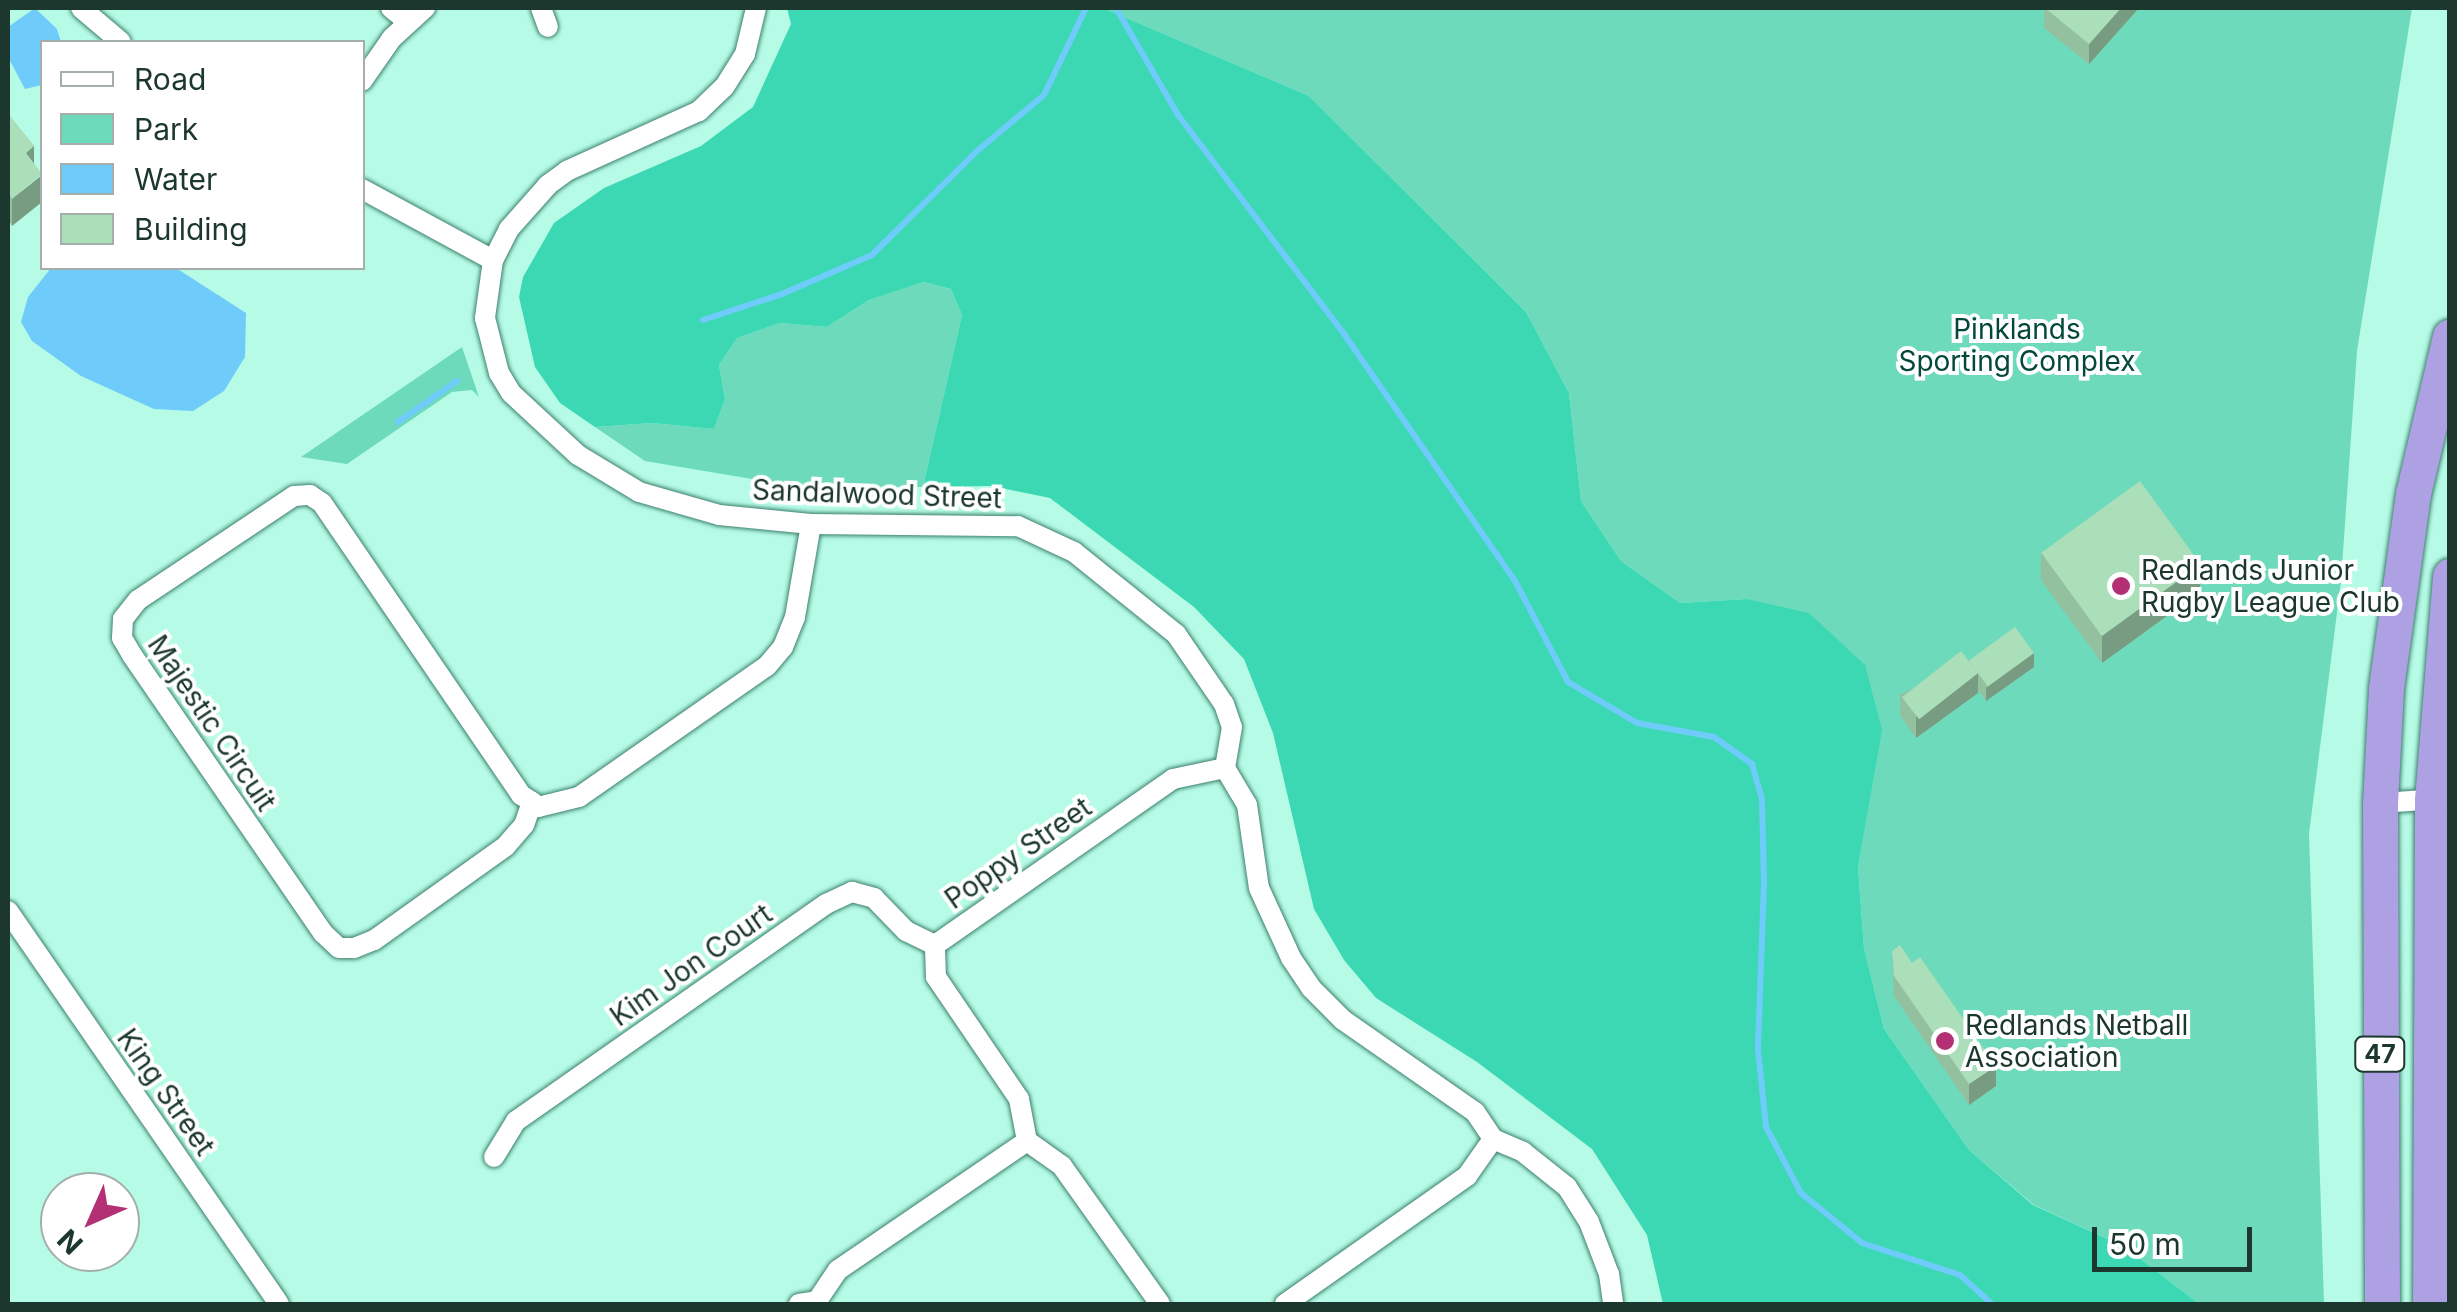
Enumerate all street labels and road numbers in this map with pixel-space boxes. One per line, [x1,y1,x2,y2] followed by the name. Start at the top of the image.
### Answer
[752,473,1002,515] street label: Sandalwood Street
[141,629,283,817] street label: Majestic Circuit
[938,790,1098,916] street label: Poppy Street
[604,897,778,1033] street label: Kim Jon Court
[110,1022,222,1162] street label: King Street
[2352,1034,2408,1074] road number: 47

